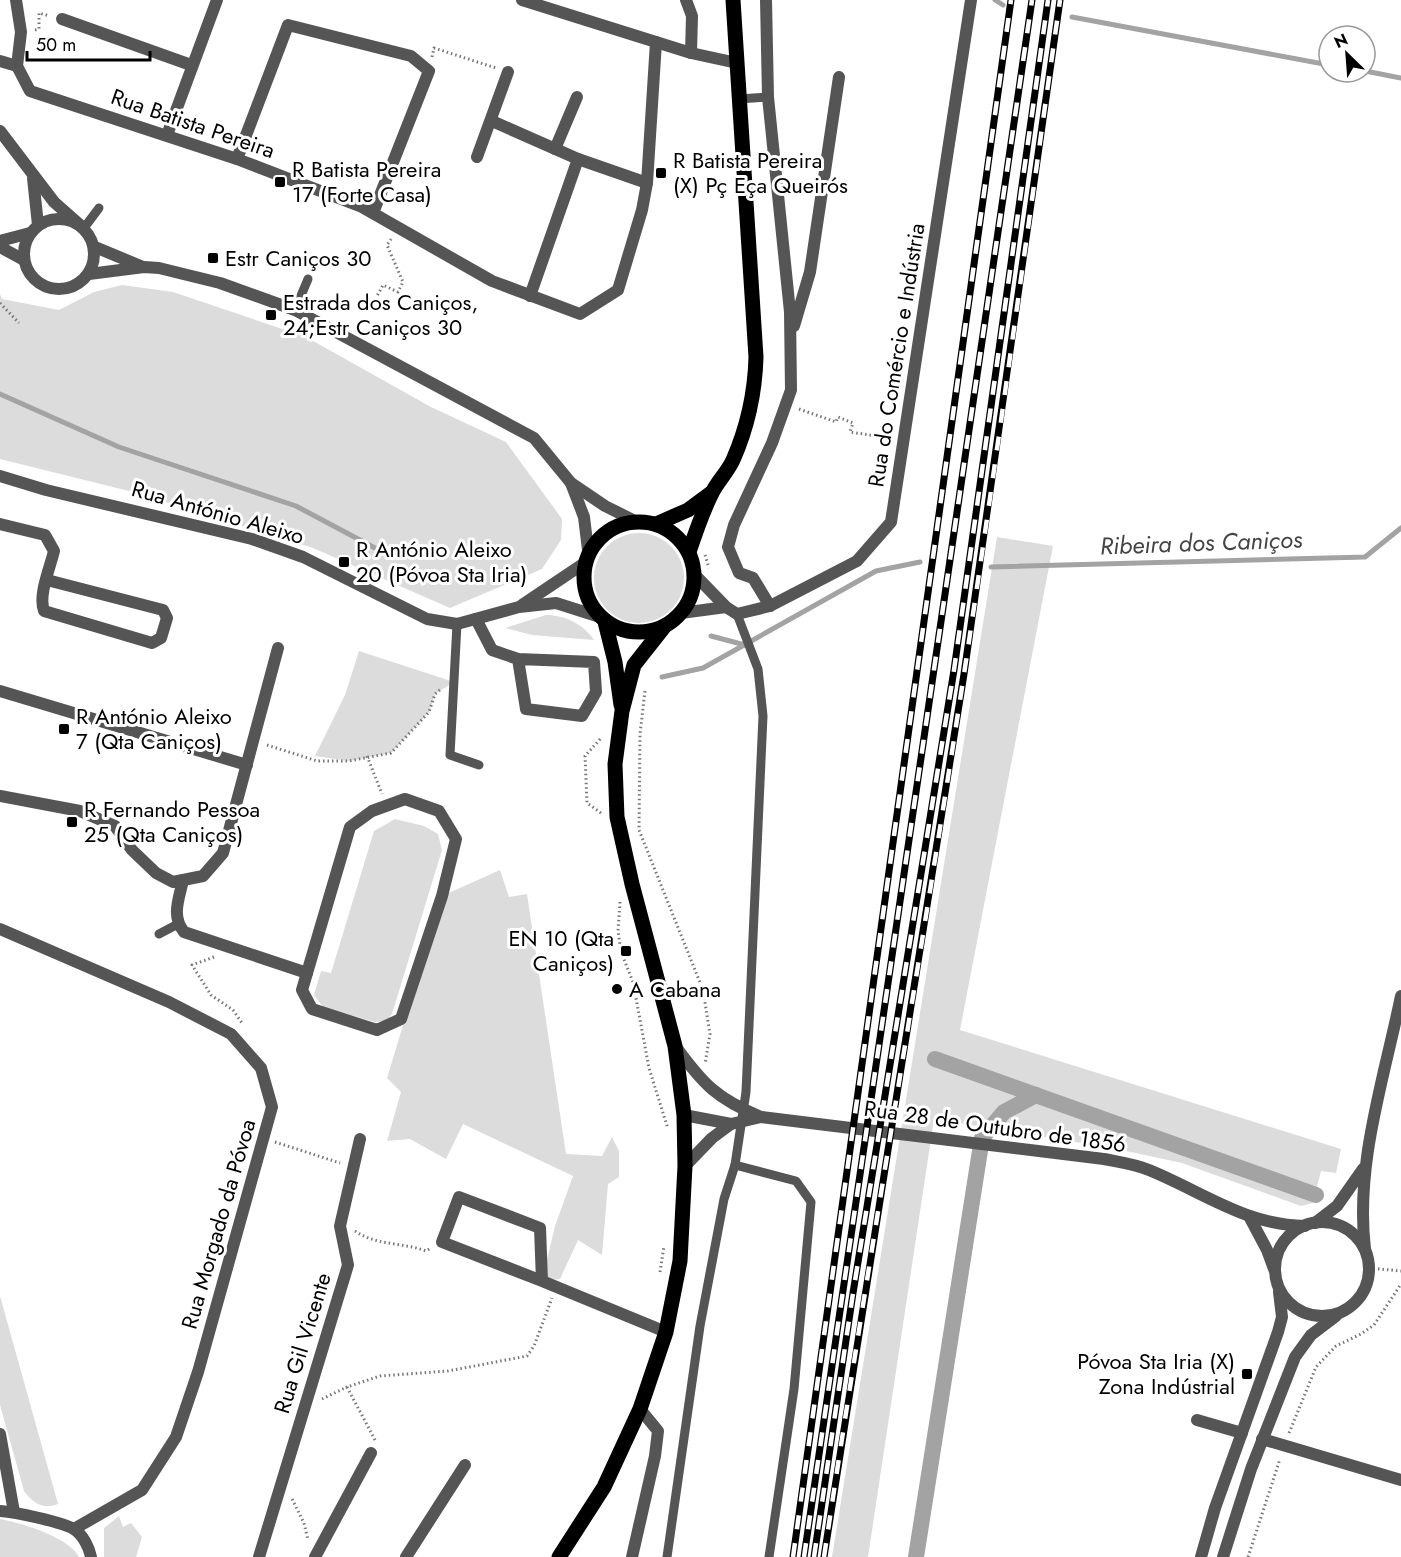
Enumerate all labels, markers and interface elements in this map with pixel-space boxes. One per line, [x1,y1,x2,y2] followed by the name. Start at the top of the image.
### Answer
[27,24,150,62] scale bar
[1317,24,1377,84] north arrow
[1330,28,1351,54] text: N
[36,32,76,58] text: 50 m
[107,80,279,166] street label: Rua Batista Pereira
[673,144,848,201] place label: R Batista Pereira (X) Pç Eça Queirós
[292,153,441,210] place label: R Batista Pereira 17 (Forte Casa)
[654,166,668,180] marker: R Batista Pereira (X) Pç Eça Queirós
[273,175,287,189] marker: R Batista Pereira 17 (Forte Casa)
[859,221,933,489] street label: Rua do Comércio e Indústria
[225,242,372,274] place label: Estr Caniços 30
[206,251,220,265] marker: Estr Caniços 30
[283,286,478,343] place label: Estrada dos Caniços, 24;Estr Caniços 30
[264,308,278,322] marker: Estrada dos Caniços, 24;Estr Caniços 30
[128,472,308,552] street label: Rua António Aleixo
[1099,521,1303,564] water label: Ribeira dos Caniços
[356,533,527,590] place label: R António Aleixo 20 (Póvoa Sta Iria)
[337,555,351,569] marker: R António Aleixo 20 (Póvoa Sta Iria)
[76,700,232,757] place label: R António Aleixo 7 (Qta Caniços)
[57,722,71,736] marker: R António Aleixo 7 (Qta Caniços)
[84,793,260,850] place label: R Fernando Pessoa 25 (Qta Caniços)
[65,815,79,829] marker: R Fernando Pessoa 25 (Qta Caniços)
[508,922,614,979] place label: EN 10 (Qta Caniços)
[619,944,633,958] marker: EN 10 (Qta Caniços)
[629,973,721,1005] place label: A Cabana
[610,982,624,996] marker: A Cabana
[862,1092,1128,1160] street label: Rua 28 de Outubro de 1856
[173,1115,263,1333] street label: Rua Morgado da Póvoa
[265,1269,339,1417] street label: Rua Gil Vicente
[1077,1345,1235,1402] place label: Póvoa Sta Iria (X) Zona Indústrial
[1240,1367,1254,1381] marker: Póvoa Sta Iria (X) Zona Indústrial

